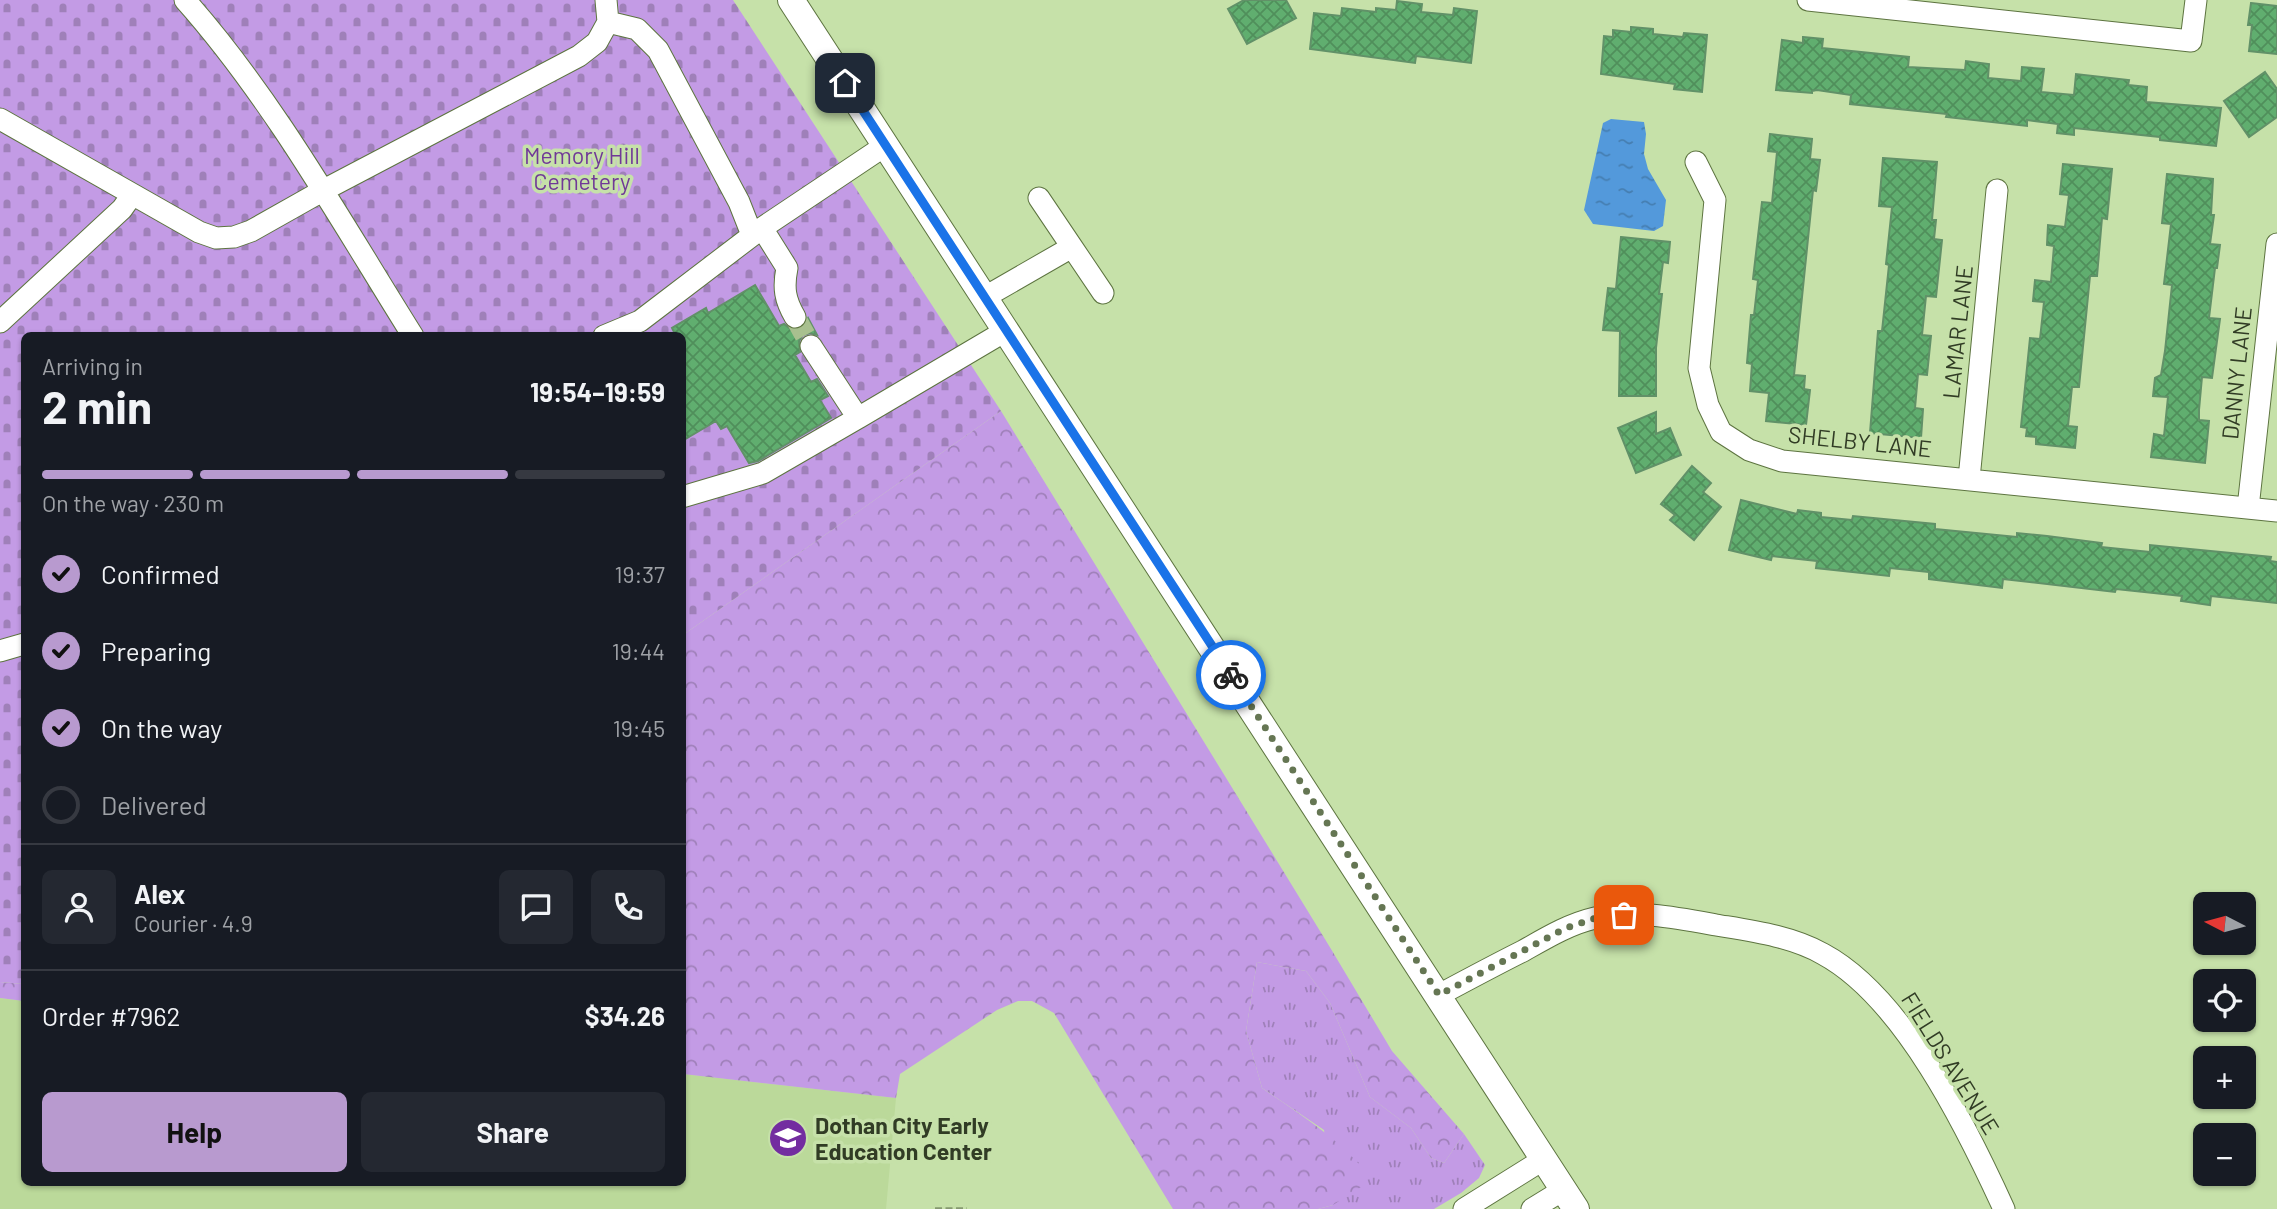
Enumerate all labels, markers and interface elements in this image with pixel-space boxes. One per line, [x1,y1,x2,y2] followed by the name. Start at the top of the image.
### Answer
[815,53,875,113] pin
[826,64,864,102] icon: home
[524,141,640,195] park label: Memory Hill Cemetery
[1936,264,1978,400] street label: LAMAR LANE
[2215,305,2257,441] street label: DANNY LANE
[42,352,143,380] text: Arriving in
[530,376,665,407] text: 19:54–19:59
[42,378,152,433] text: 2 min
[1787,420,1933,462] street label: SHELBY LANE
[42,489,224,517] text: On the way · 230 m
[42,555,80,593] icon: check
[101,558,220,589] text: Confirmed
[614,560,665,588] text: 19:37
[42,632,80,670] icon: check
[101,635,211,666] text: Preparing
[612,637,665,665] text: 19:44
[1196,640,1266,710] courier
[1212,656,1250,694] icon: bike
[42,709,80,747] icon: check
[101,712,222,743] text: On the way
[613,714,665,742] text: 19:45
[101,789,207,820] text: Delivered
[42,870,116,944] button: person
[499,870,573,944] button: chat
[591,870,665,944] button: phone
[134,878,185,909] text: Alex
[1594,885,1654,945] pin
[2193,892,2256,956] north arrow
[2193,892,2256,1186] map controls
[1605,896,1643,934] icon: bag
[134,909,253,937] text: Courier · 4.9
[2193,969,2256,1032] button: locate
[1896,987,2006,1139] street label: FIELDS AVENUE
[42,1000,181,1031] text: Order #7962
[585,1000,665,1031] text: $34.26
[2193,1046,2256,1109] button: +
[42,1092,347,1172] button: Help
[361,1092,665,1172] button: Share
[815,1111,992,1165] place label: Dothan City Early Education Center
[767,1117,809,1159] school or university icon: Dothan City Early Education Center
[2193,1123,2256,1186] button: −

